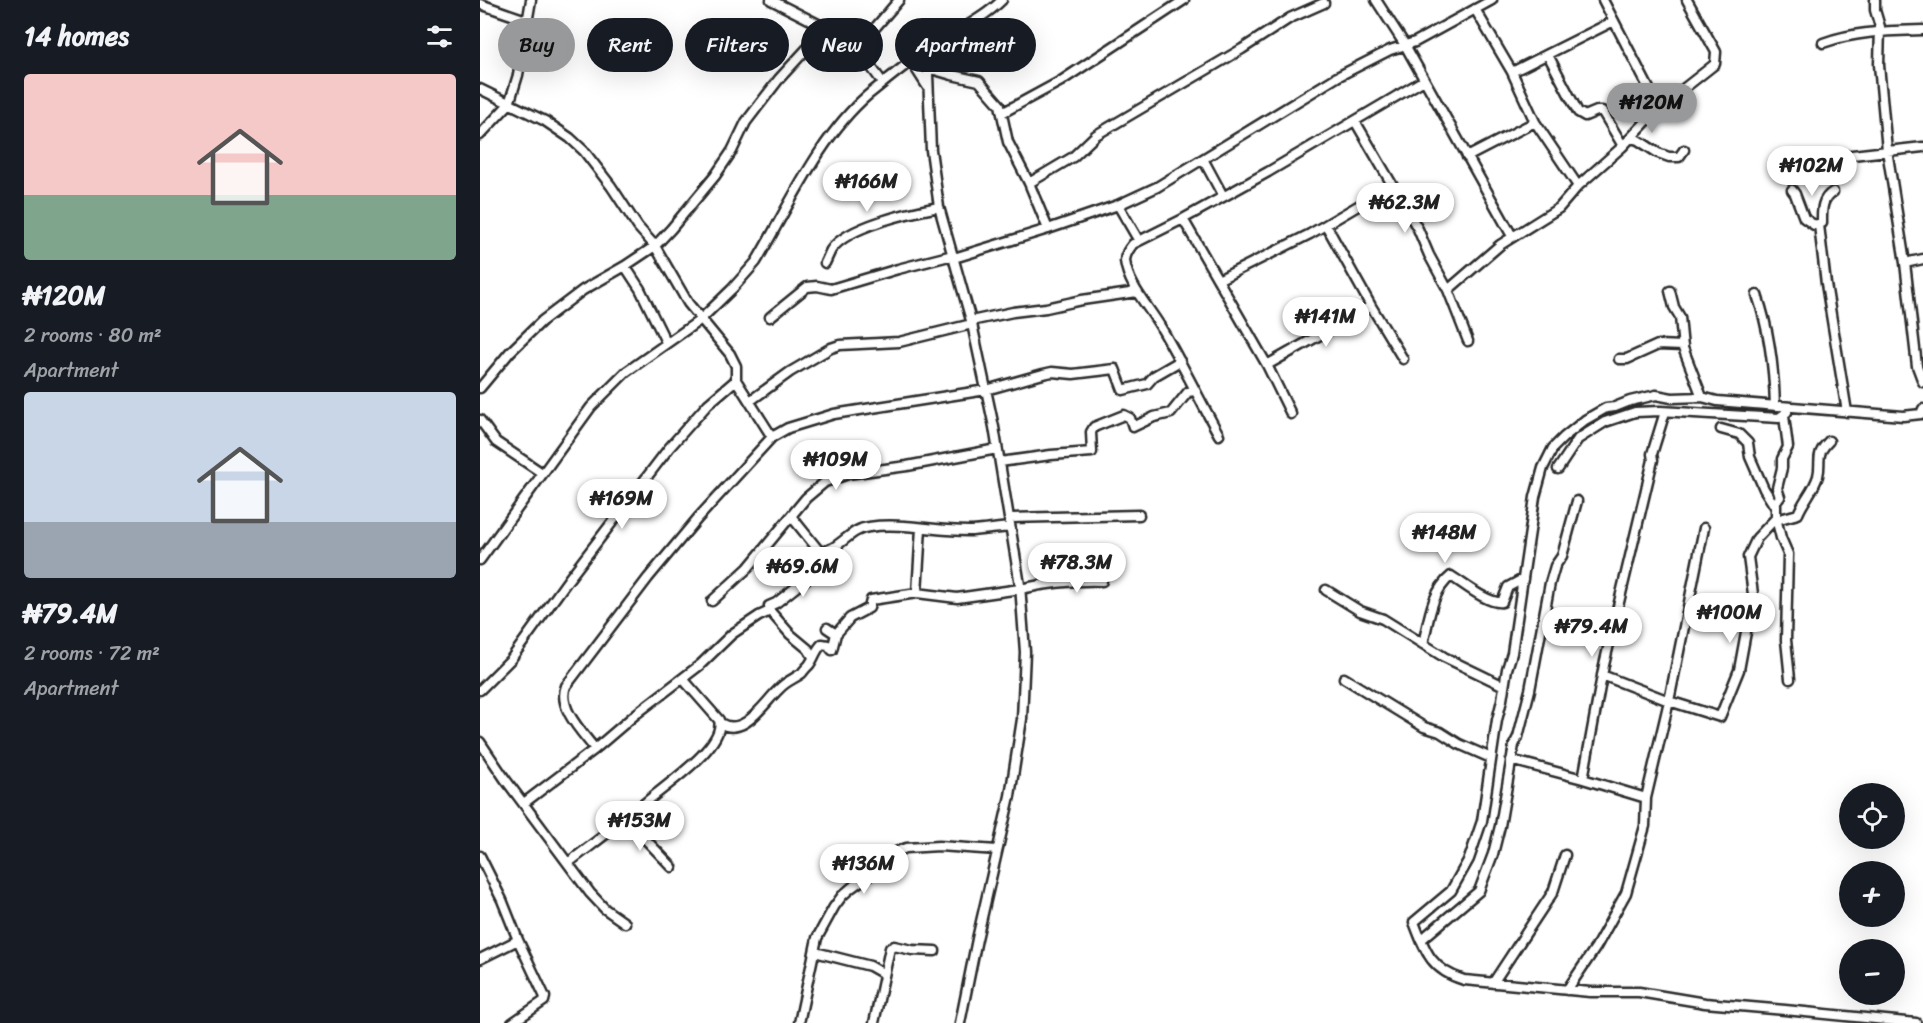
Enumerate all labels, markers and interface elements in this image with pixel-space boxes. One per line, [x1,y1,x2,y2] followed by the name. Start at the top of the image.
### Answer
[24,13,129,59] text: 14 homes
[498,18,575,72] chip: Buy
[587,18,673,72] chip: Rent
[685,18,789,72] chip: Filters
[801,18,883,72] chip: New
[895,18,1036,72] chip: Apartment
[423,20,456,53] icon: filters
[1610,83,1694,134] pin: ₦120M
[1621,85,1683,120] text: ₦120M
[186,113,294,221] icon: home
[1770,146,1854,197] pin: ₦102M
[1781,148,1843,183] text: ₦102M
[825,162,909,213] pin: ₦166M
[837,164,897,199] text: ₦166M
[1356,183,1454,234] pin: ₦62.3M
[1370,185,1440,220] text: ₦62.3M
[24,272,105,318] text: ₦120M
[1284,297,1368,348] pin: ₦141M
[1296,299,1356,334] text: ₦141M
[24,318,162,353] text: 2 rooms · 80 m²
[24,353,118,388] text: Apartment
[186,431,294,539] icon: home
[794,440,878,491] pin: ₦109M
[804,442,868,477] text: ₦109M
[580,479,664,530] pin: ₦169M
[591,481,653,516] text: ₦169M
[1403,513,1487,564] pin: ₦148M
[1414,515,1476,550] text: ₦148M
[1028,543,1126,594] pin: ₦78.3M
[1042,545,1112,580] text: ₦78.3M
[754,547,852,598] pin: ₦69.6M
[768,549,838,584] text: ₦69.6M
[24,590,117,636] text: ₦79.4M
[1688,593,1772,644] pin: ₦100M
[1698,595,1762,630] text: ₦100M
[1543,607,1641,658] pin: ₦79.4M
[1556,609,1628,644] text: ₦79.4M
[24,636,160,671] text: 2 rooms · 72 m²
[24,671,118,706] text: Apartment
[1839,783,1905,1005] map controls
[1839,783,1905,849] button: locate
[598,801,682,852] pin: ₦153M
[609,803,671,838] text: ₦153M
[822,844,906,895] pin: ₦136M
[834,846,894,881] text: ₦136M
[1839,861,1905,927] button: +
[1839,939,1905,1005] button: −

